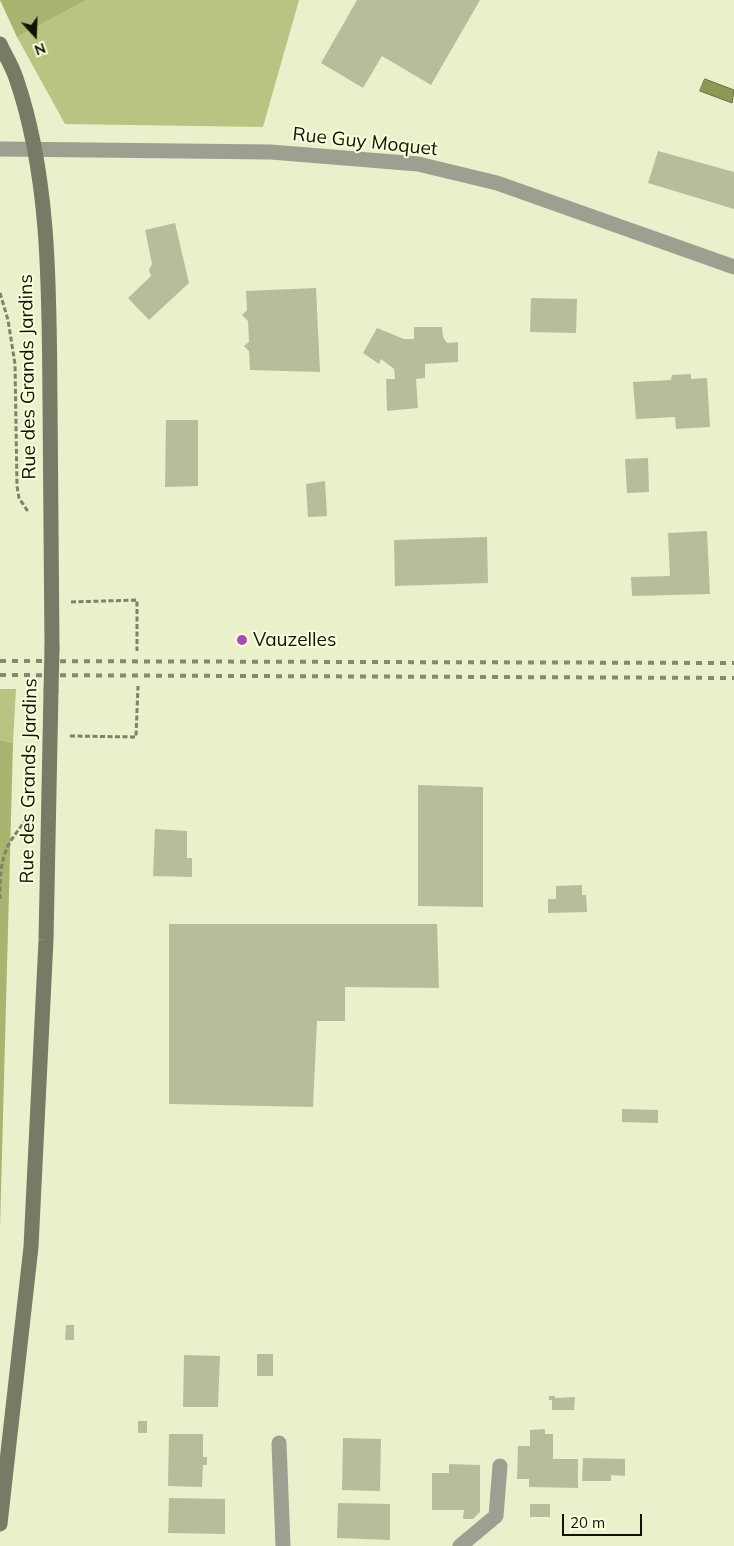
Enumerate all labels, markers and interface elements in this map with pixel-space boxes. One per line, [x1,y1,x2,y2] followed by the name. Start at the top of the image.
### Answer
[10,10,60,60] north arrow
[32,39,48,59] text: N
[291,123,439,161] street label: Rue Guy Moquet
[15,274,41,480] street label: Rue des Grands Jardins
[253,629,336,651] place label: Vauzelles
[235,633,249,647] marker: Vauzelles
[16,678,42,884] street label: Rue des Grands Jardins
[564,1504,644,1536] scale bar
[570,1513,605,1532] text: 20 m

